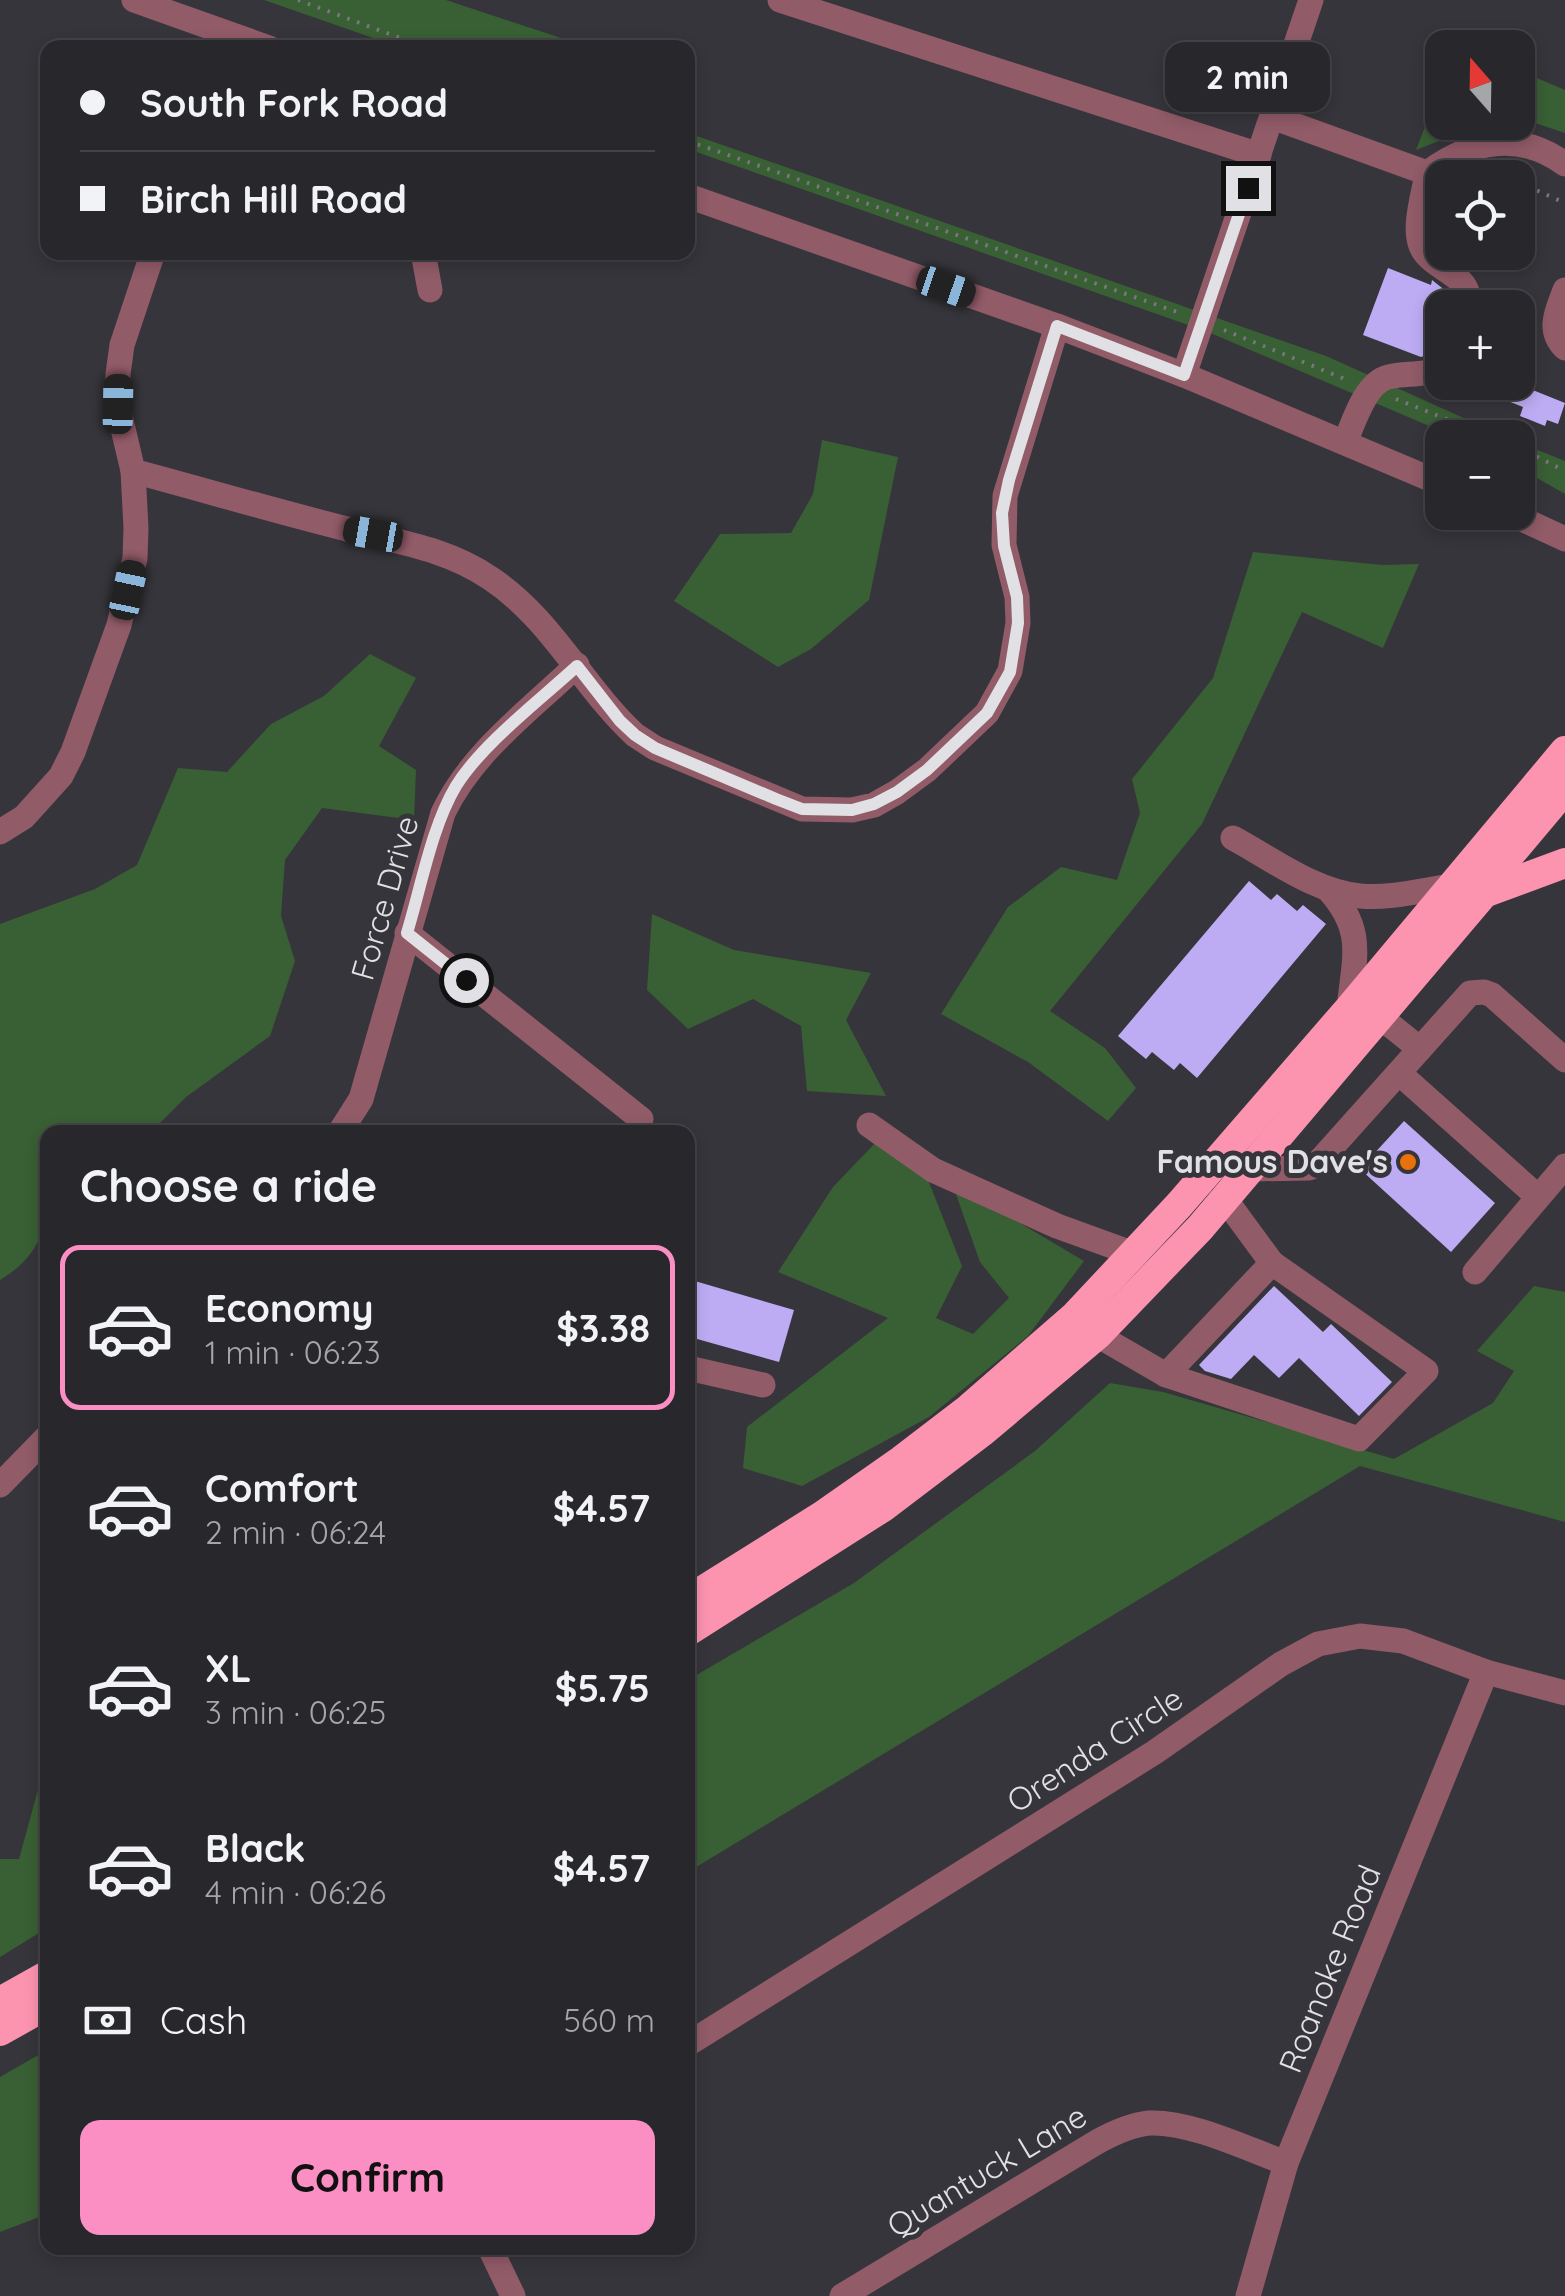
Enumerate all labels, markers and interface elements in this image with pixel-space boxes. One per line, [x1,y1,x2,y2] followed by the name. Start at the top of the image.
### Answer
[1425,30,1535,140] north arrow
[1425,30,1535,530] map controls
[1166,43,1330,113] callout: 2 min
[1206,57,1289,97] text: 2 min
[140,79,448,127] text: South Fork Road
[1425,160,1535,270] button: locate
[1226,166,1271,211] route end
[140,175,407,223] text: Birch Hill Road
[913,263,979,311] car
[1425,290,1535,400] button: +
[102,374,134,434] car
[1425,420,1535,530] button: −
[341,514,405,554] car
[107,558,149,622] car
[342,811,427,984] street label: Force Drive
[444,958,489,1003] route start
[1156,1141,1388,1181] place label: Famous Dave's
[1397,1151,1419,1173] marker: Famous Dave's
[80,1157,377,1213] text: Choose a ride
[85,1283,175,1373] icon: car
[205,1284,374,1332] text: Economy
[556,1304,650,1352] text: $3.38
[205,1332,381,1372] text: 1 min · 06:23
[85,1463,175,1553] icon: car
[205,1464,359,1512] text: Comfort
[553,1484,650,1532] text: $4.57
[205,1512,386,1552] text: 2 min · 06:24
[85,1643,175,1733] icon: car
[205,1644,251,1692] text: XL
[555,1664,650,1712] text: $5.75
[999,1678,1190,1821] street label: Orenda Circle
[205,1692,386,1732] text: 3 min · 06:25
[85,1823,175,1913] icon: car
[205,1824,305,1872] text: Black
[553,1844,650,1892] text: $4.57
[1269,1859,1389,2078] street label: Roanoke Road
[205,1872,386,1912] text: 4 min · 06:26
[80,1993,135,2048] icon: cash
[160,1996,247,2044] text: Cash
[563,2000,655,2040] text: 560 m
[880,2095,1093,2245] street label: Quantuck Lane
[80,2120,655,2235] button: Confirm

